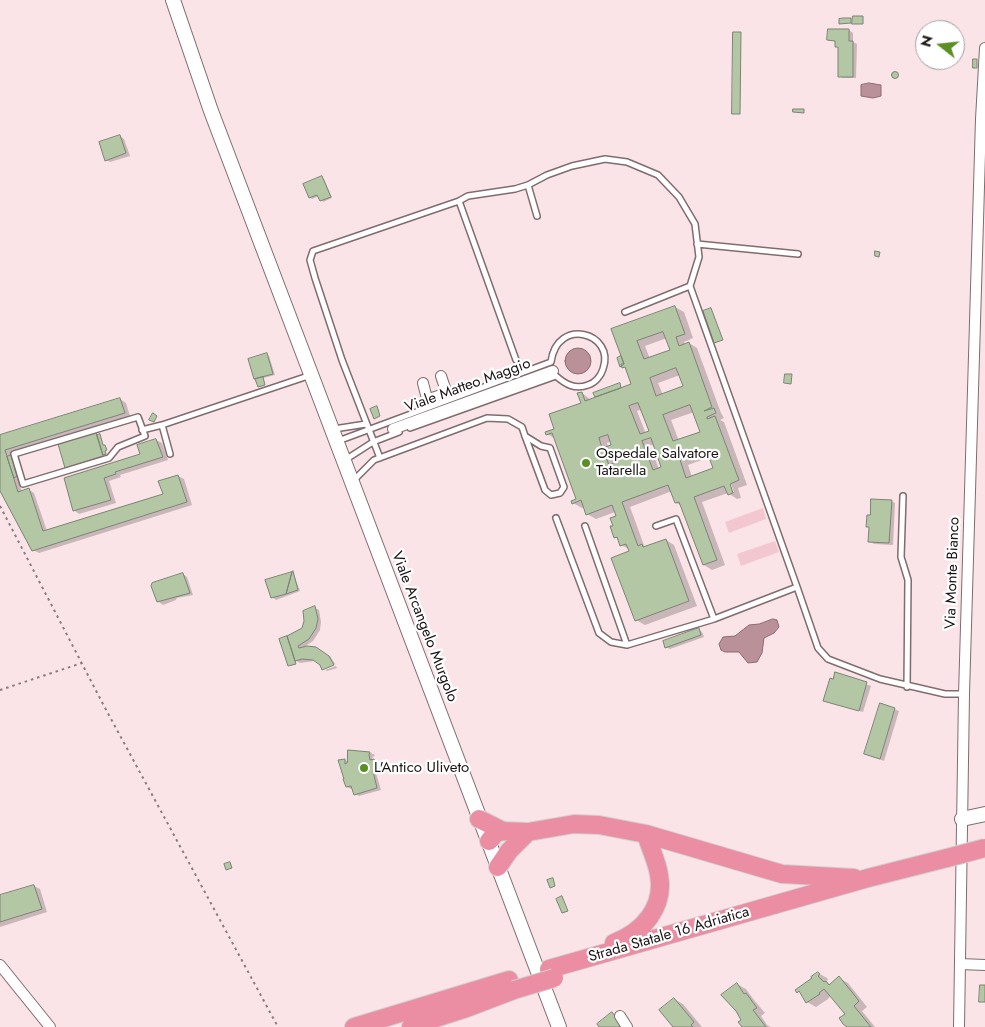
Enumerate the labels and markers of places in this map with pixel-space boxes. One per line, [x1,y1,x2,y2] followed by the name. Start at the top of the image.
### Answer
[596,445,719,480] place label: Ospedale Salvatore Tatarella
[580,457,592,469] marker: Ospedale Salvatore Tatarella
[374,759,469,777] place label: L'Antico Uliveto
[358,762,370,774] marker: L'Antico Uliveto

